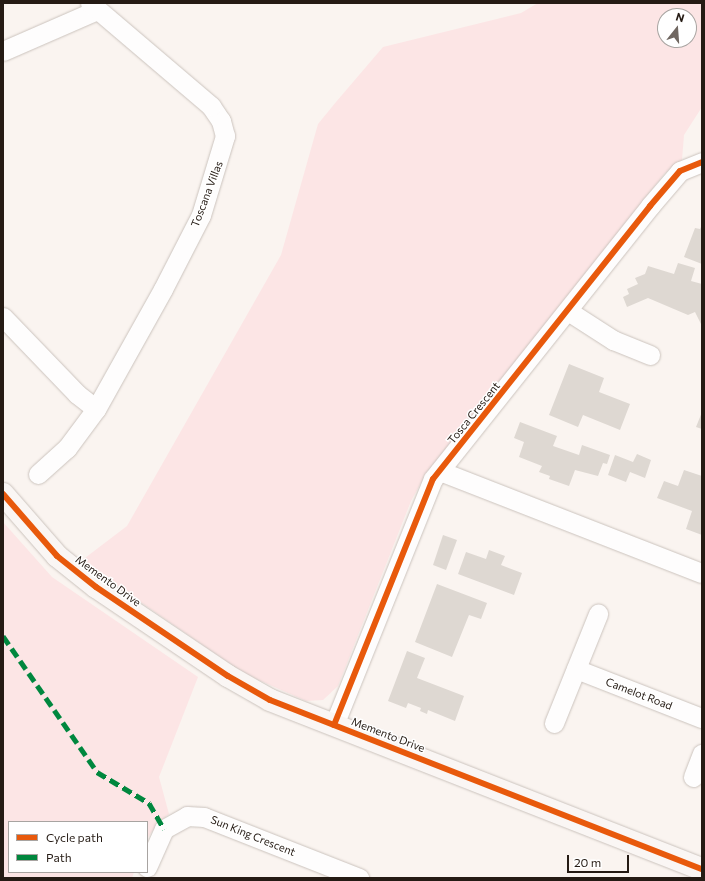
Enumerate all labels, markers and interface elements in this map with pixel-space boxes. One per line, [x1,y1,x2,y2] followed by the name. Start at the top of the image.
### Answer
[657,8,697,48] north arrow
[675,10,686,24] text: N
[188,159,226,229] street label: Toscana Villas
[445,379,503,447] street label: Tosca Crescent
[73,553,143,609] street label: Memento Drive
[604,675,674,713] street label: Camelot Road
[349,715,427,755] street label: Memento Drive
[209,813,297,859] street label: Sun King Crescent
[8,821,148,873] legend
[46,830,103,844] text: Cycle path
[569,847,631,873] scale bar
[46,850,72,864] text: Path
[574,855,601,869] text: 20 m

